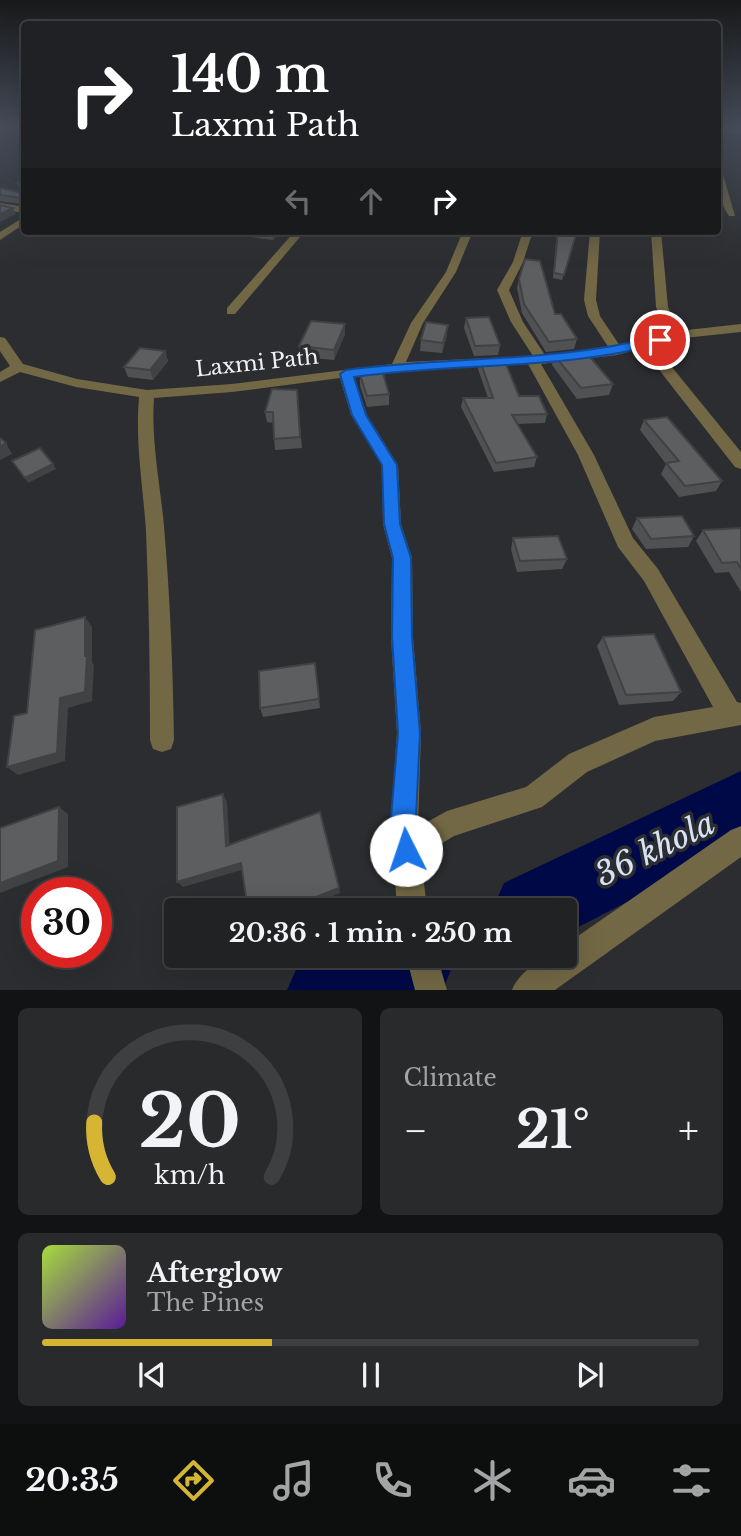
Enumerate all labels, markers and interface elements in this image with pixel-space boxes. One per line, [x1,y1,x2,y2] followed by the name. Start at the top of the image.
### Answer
[171,44,329,105] text: 140 m
[56,49,147,140] icon: right
[171,105,359,145] text: Laxmi Path
[279,182,317,220] icon: left
[352,182,390,220] icon: ahead
[425,182,463,220] icon: right
[630,310,690,370] pin
[641,321,679,359] icon: arrive
[194,344,320,382] street label: Laxmi Path
[588,803,722,895] water label: 36 khola
[369,813,443,887] position arrow
[21,877,112,968] speed limit sign: 30
[229,917,512,949] text: 20:36 · 1 min · 250 m
[404,1064,497,1092] text: Climate
[139,1077,241,1168] text: 20
[516,1098,590,1162] text: 21°
[404,1107,428,1154] text: −
[678,1107,699,1154] text: +
[154,1160,225,1191] text: km/h
[147,1257,283,1289] text: Afterglow
[147,1289,264,1317] text: The Pines
[133,1356,171,1394] icon: previous
[352,1356,390,1394] icon: pause
[571,1356,609,1394] icon: next
[169,1456,218,1505] icon: directions
[269,1456,318,1505] icon: music
[368,1456,417,1505] icon: phone
[468,1456,517,1505] icon: climate
[567,1456,616,1505] icon: car
[667,1456,716,1505] icon: filters
[25,1460,119,1500] text: 20:35

